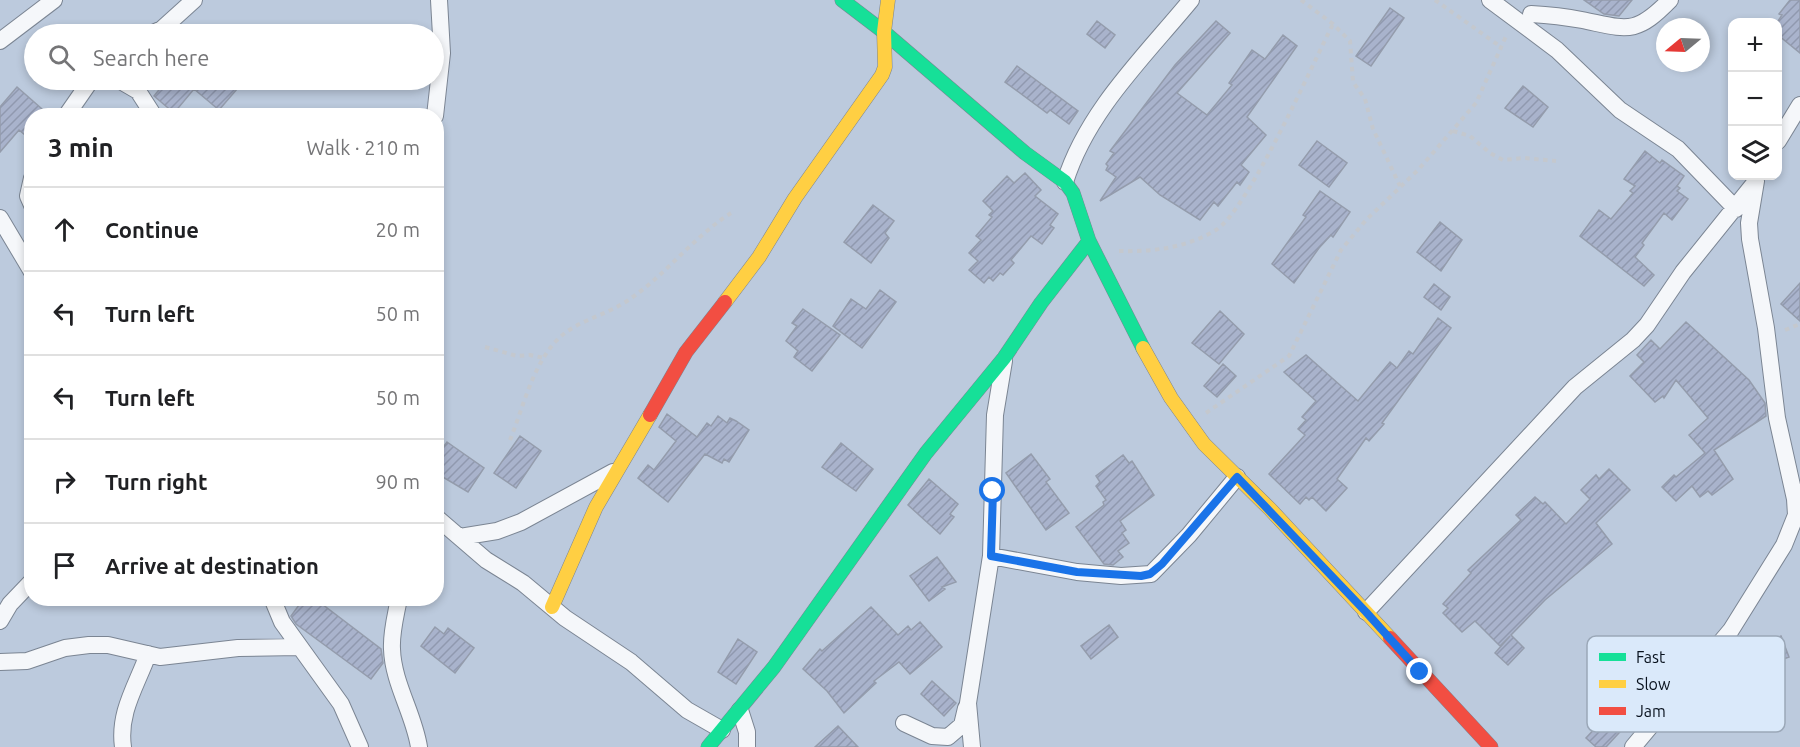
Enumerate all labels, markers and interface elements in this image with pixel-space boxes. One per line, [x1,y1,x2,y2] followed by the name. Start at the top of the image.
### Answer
[1656,18,1710,72] north arrow
[1728,18,1782,180] map controls
[1728,18,1782,72] button: +
[24,24,444,90] search box
[45,41,78,74] icon: search
[93,45,209,70] text: Search here
[1728,72,1782,126] button: −
[1728,126,1782,180] button: layers
[48,133,114,162] text: 3 min
[307,136,420,159] text: Walk · 210 m
[48,213,81,246] icon: ahead
[105,217,199,242] text: Continue
[376,218,420,241] text: 20 m
[48,297,81,330] icon: left
[105,301,195,326] text: Turn left
[376,302,420,325] text: 50 m
[48,381,81,414] icon: left
[105,385,195,410] text: Turn left
[376,386,420,409] text: 50 m
[48,465,81,498] icon: right
[105,469,207,494] text: Turn right
[376,470,420,493] text: 90 m
[979,477,1005,503] route start
[48,549,81,582] icon: arrive
[105,553,319,578] text: Arrive at destination
[1587,636,1785,732] legend
[1636,648,1666,666] text: Fast
[1406,658,1432,684] route end
[1636,675,1671,693] text: Slow
[1636,702,1666,720] text: Jam

